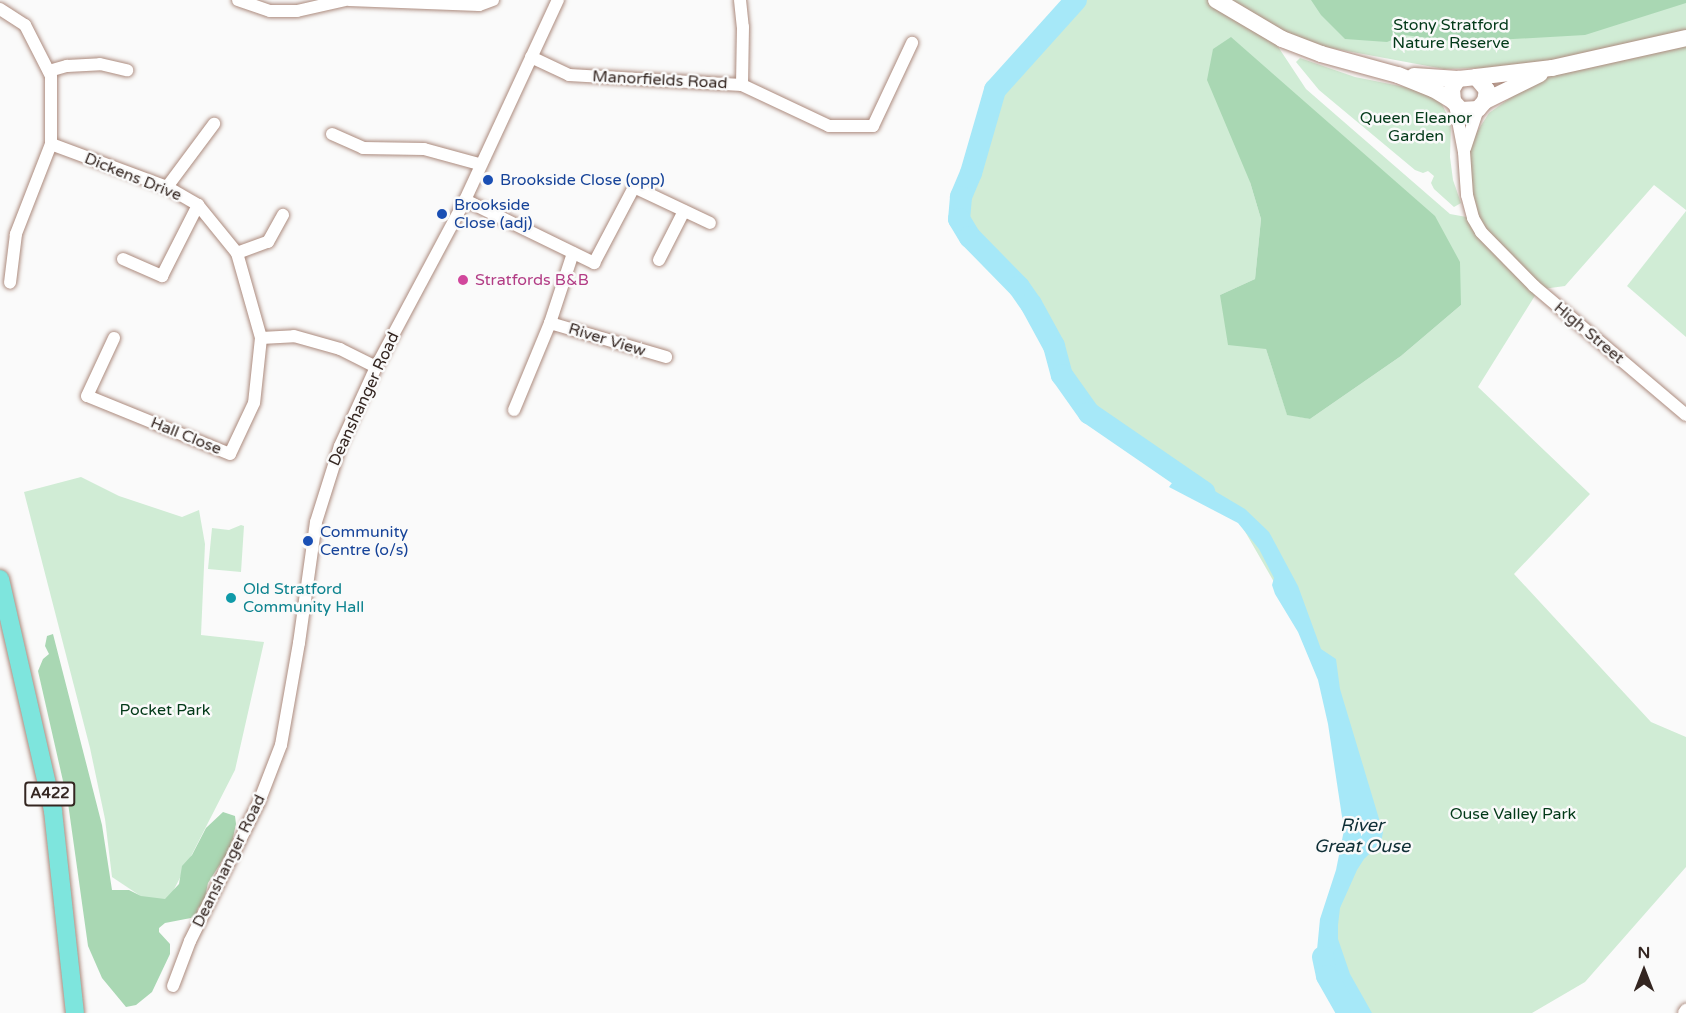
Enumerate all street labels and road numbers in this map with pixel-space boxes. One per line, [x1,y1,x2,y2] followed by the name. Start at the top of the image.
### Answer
[592,67,728,93] street label: Manorfields Road
[82,149,184,205] street label: Dickens Drive
[1550,298,1628,368] street label: High Street
[566,319,648,361] street label: River View
[325,329,403,469] street label: Deanshanger Road
[148,413,224,459] street label: Hall Close
[23,782,77,806] road number: A422
[189,791,269,931] street label: Deanshanger Road

